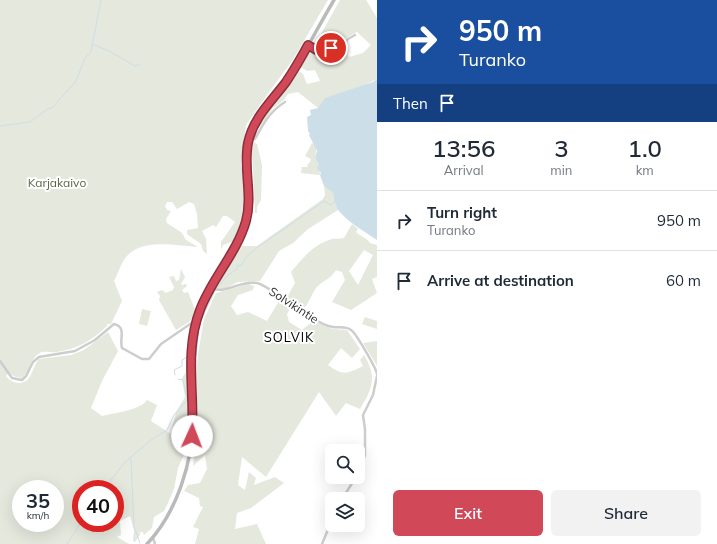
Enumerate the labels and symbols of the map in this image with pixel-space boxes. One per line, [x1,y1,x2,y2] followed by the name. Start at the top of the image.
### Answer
[314,31,348,65] pin
[28,175,86,190] park label: Karjakaivo
[266,283,322,327] street label: Solvikintie
[264,329,314,345] district label: SOLVIK
[171,415,213,457] position arrow
[72,480,124,532] speed limit sign: 40

